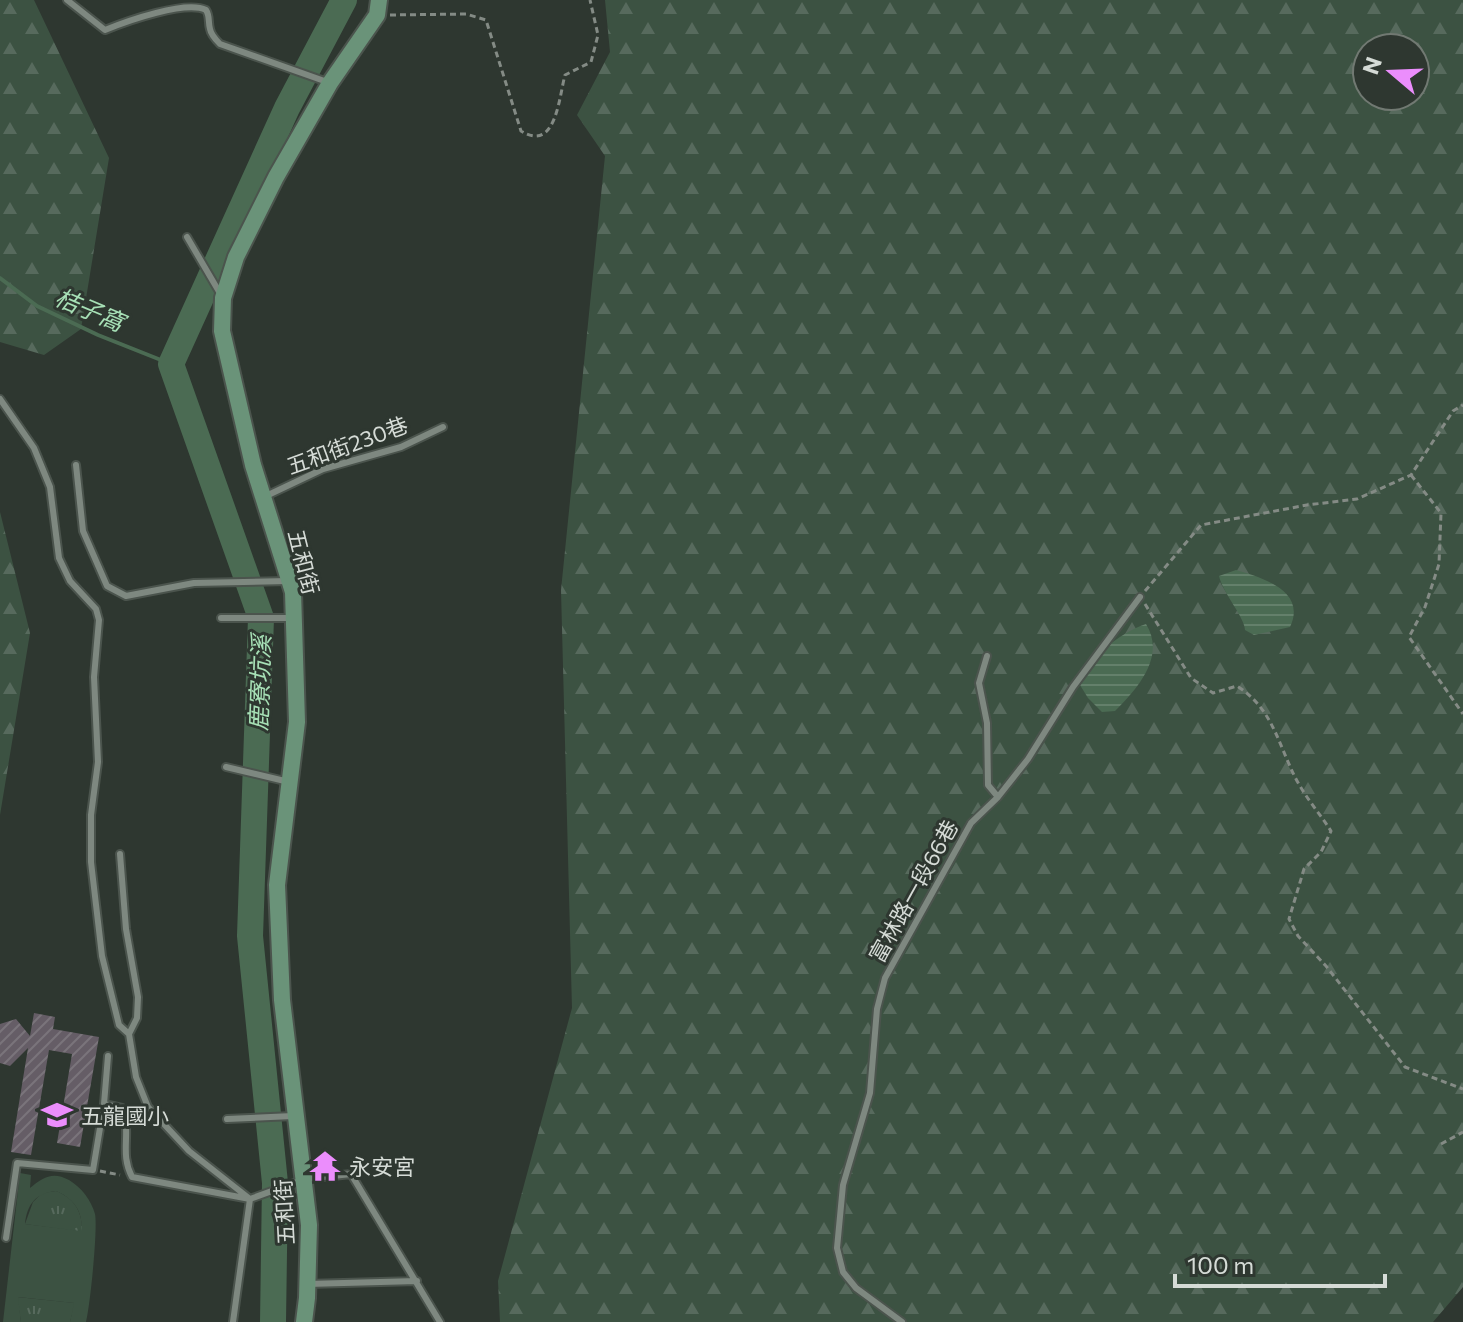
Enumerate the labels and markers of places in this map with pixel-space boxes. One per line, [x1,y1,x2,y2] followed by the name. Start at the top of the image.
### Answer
[40,1098,74,1132] school or university icon: 五龍國小
[81,1102,169,1129] place label: 五龍國小
[308,1149,342,1183] temple icon: 永安宮
[349,1153,415,1180] place label: 永安宮

